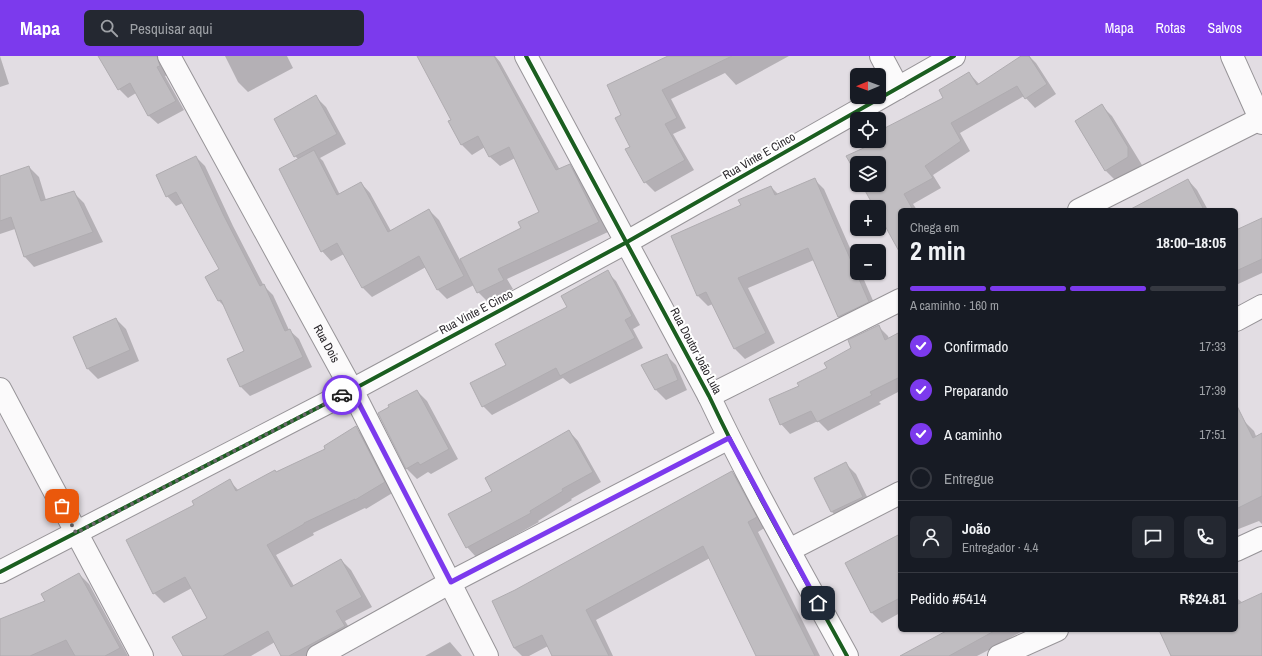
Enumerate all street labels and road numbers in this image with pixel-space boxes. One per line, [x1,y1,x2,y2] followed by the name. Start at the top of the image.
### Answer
[720,129,798,183] street label: Rua Vinte E Cinco
[436,286,516,338] street label: Rua Vinte E Cinco
[666,305,726,397] street label: Rua Doutor João Lula
[310,322,344,366] street label: Rua Dois

